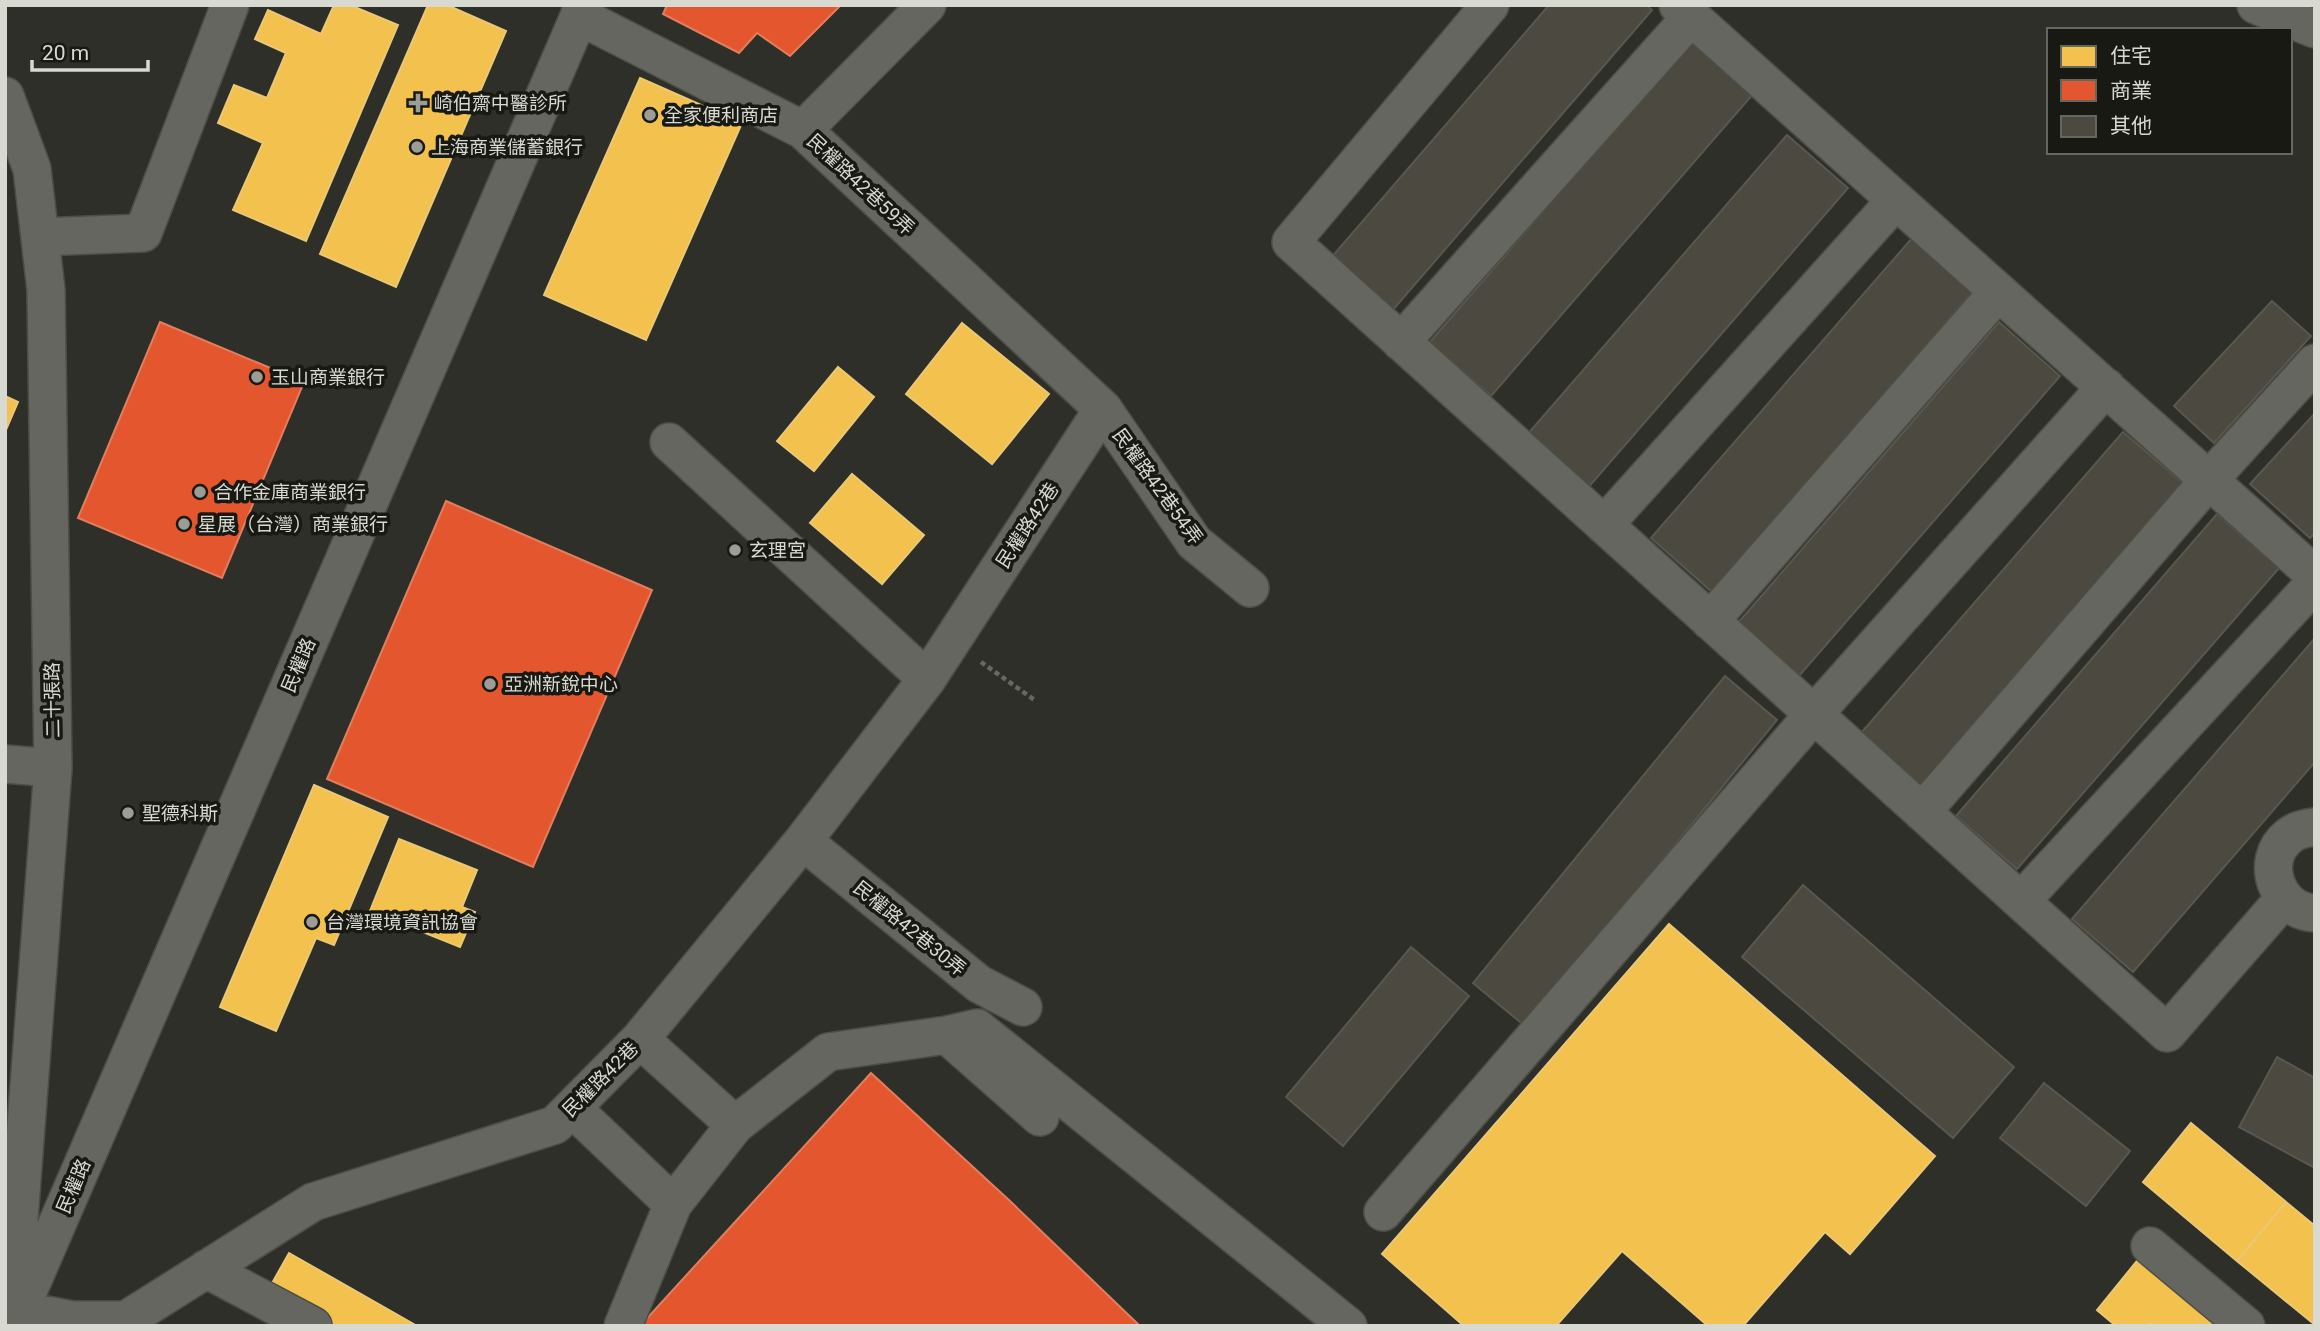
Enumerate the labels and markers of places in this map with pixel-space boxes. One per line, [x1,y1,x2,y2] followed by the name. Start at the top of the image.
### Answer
[434,92,567,115] place label: 崎伯齋中醫診所
[408,93,428,113] marker: 崎伯齋中醫診所
[664,104,778,127] place label: 全家便利商店
[642,107,658,123] marker: 全家便利商店
[431,136,583,159] place label: 上海商業儲蓄銀行
[409,139,425,155] marker: 上海商業儲蓄銀行
[271,366,385,389] place label: 玉山商業銀行
[249,369,265,385] marker: 玉山商業銀行
[214,481,366,504] place label: 合作金庫商業銀行
[192,484,208,500] marker: 合作金庫商業銀行
[198,513,388,536] place label: 星展（台灣）商業銀行
[176,516,192,532] marker: 星展（台灣）商業銀行
[749,539,806,562] place label: 玄理宮
[727,542,743,558] marker: 玄理宮
[504,673,618,696] place label: 亞洲新銳中心
[482,676,498,692] marker: 亞洲新銳中心
[142,802,218,825] place label: 聖德科斯
[120,805,136,821] marker: 聖德科斯
[326,911,478,934] place label: 台灣環境資訊協會
[304,914,320,930] marker: 台灣環境資訊協會

